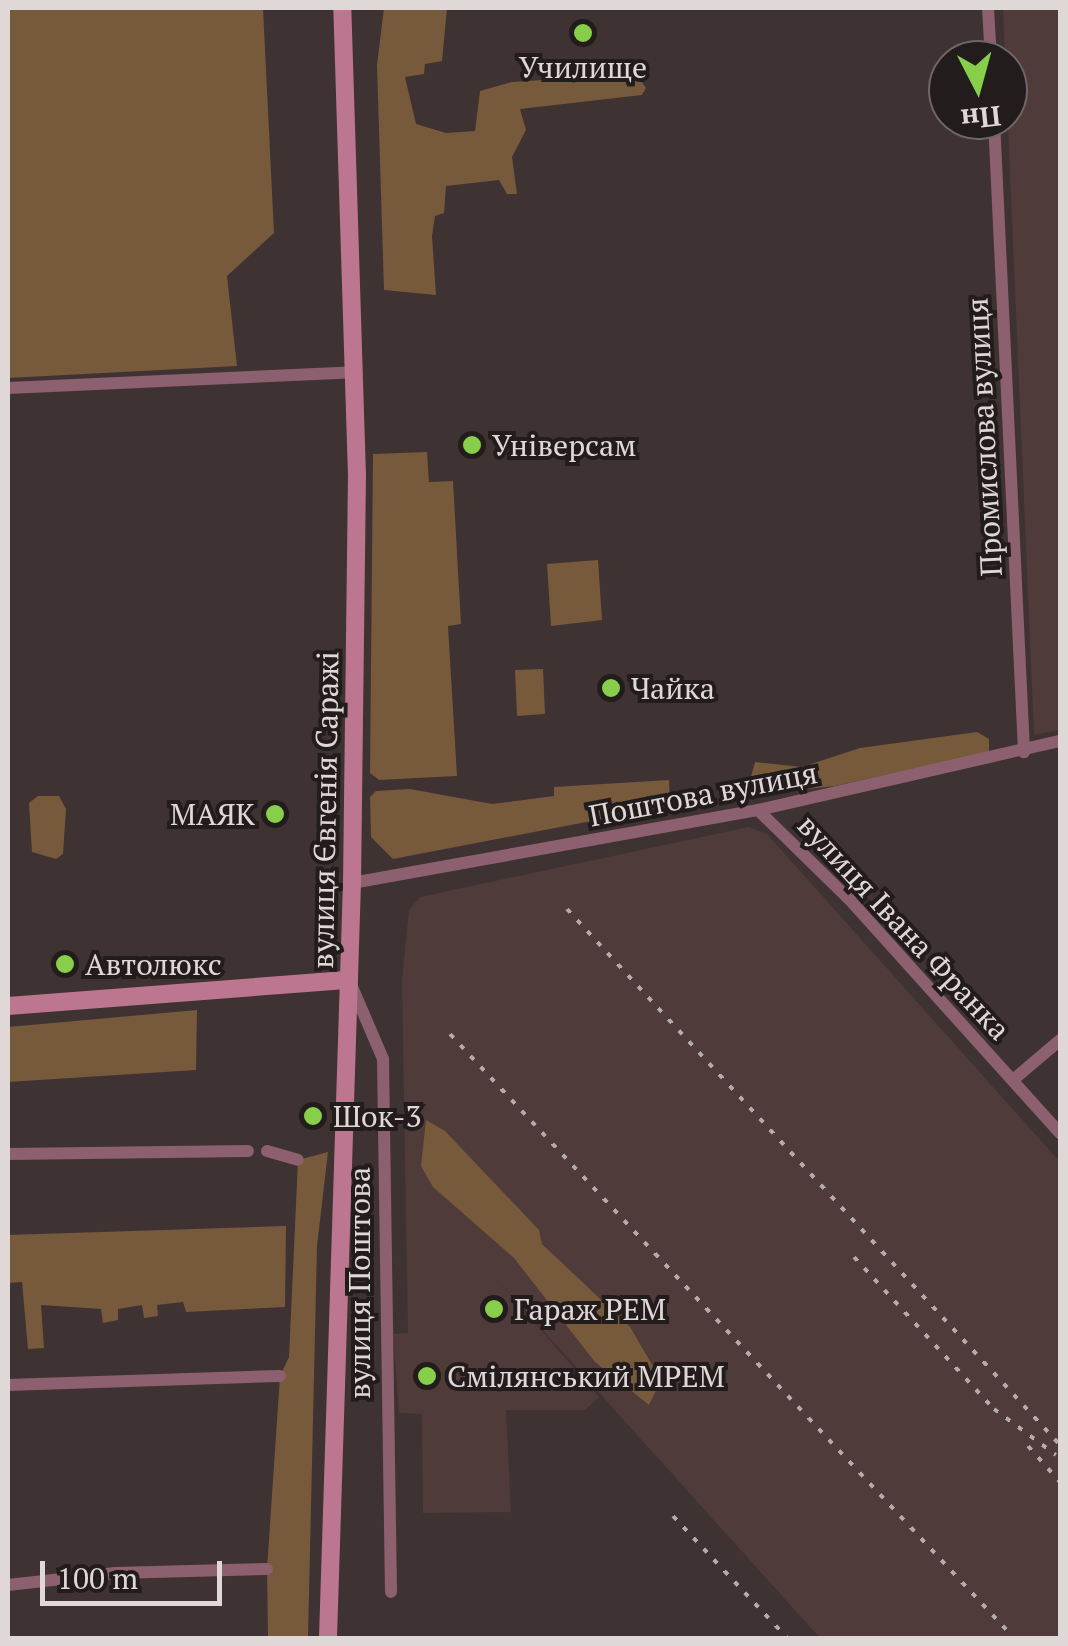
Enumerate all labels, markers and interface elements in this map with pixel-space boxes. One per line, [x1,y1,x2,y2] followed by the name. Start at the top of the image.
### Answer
[572,22,594,44] marker: Училище
[928,40,1028,140] north arrow
[519,49,647,85] place label: Училище
[959,98,1003,139] text: Пн
[959,297,1009,577] street label: Промислова вулиця
[492,427,636,463] place label: Універсам
[461,434,483,456] marker: Універсам
[304,651,346,969] street label: вулиця Євгенія Саражі
[631,670,715,706] place label: Чайка
[600,677,622,699] marker: Чайка
[586,754,820,834] street label: Поштова вулиця
[170,796,255,832] place label: МАЯК
[264,803,286,825] marker: МАЯК
[790,807,1018,1047] street label: вулиця Івана Франка
[85,946,222,982] place label: Автолюкс
[54,953,76,975] marker: Автолюкс
[333,1098,422,1134] place label: Шок-3
[302,1105,324,1127] marker: Шок-3
[341,1167,377,1399] street label: вулиця Поштова
[514,1291,666,1327] place label: Гараж РЕМ
[483,1298,505,1320] marker: Гараж РЕМ
[447,1358,725,1394] place label: Смілянський МРЕМ
[416,1365,438,1387] marker: Смілянський МРЕМ
[45,1541,228,1603] scale bar
[57,1558,138,1598] text: 100 m

